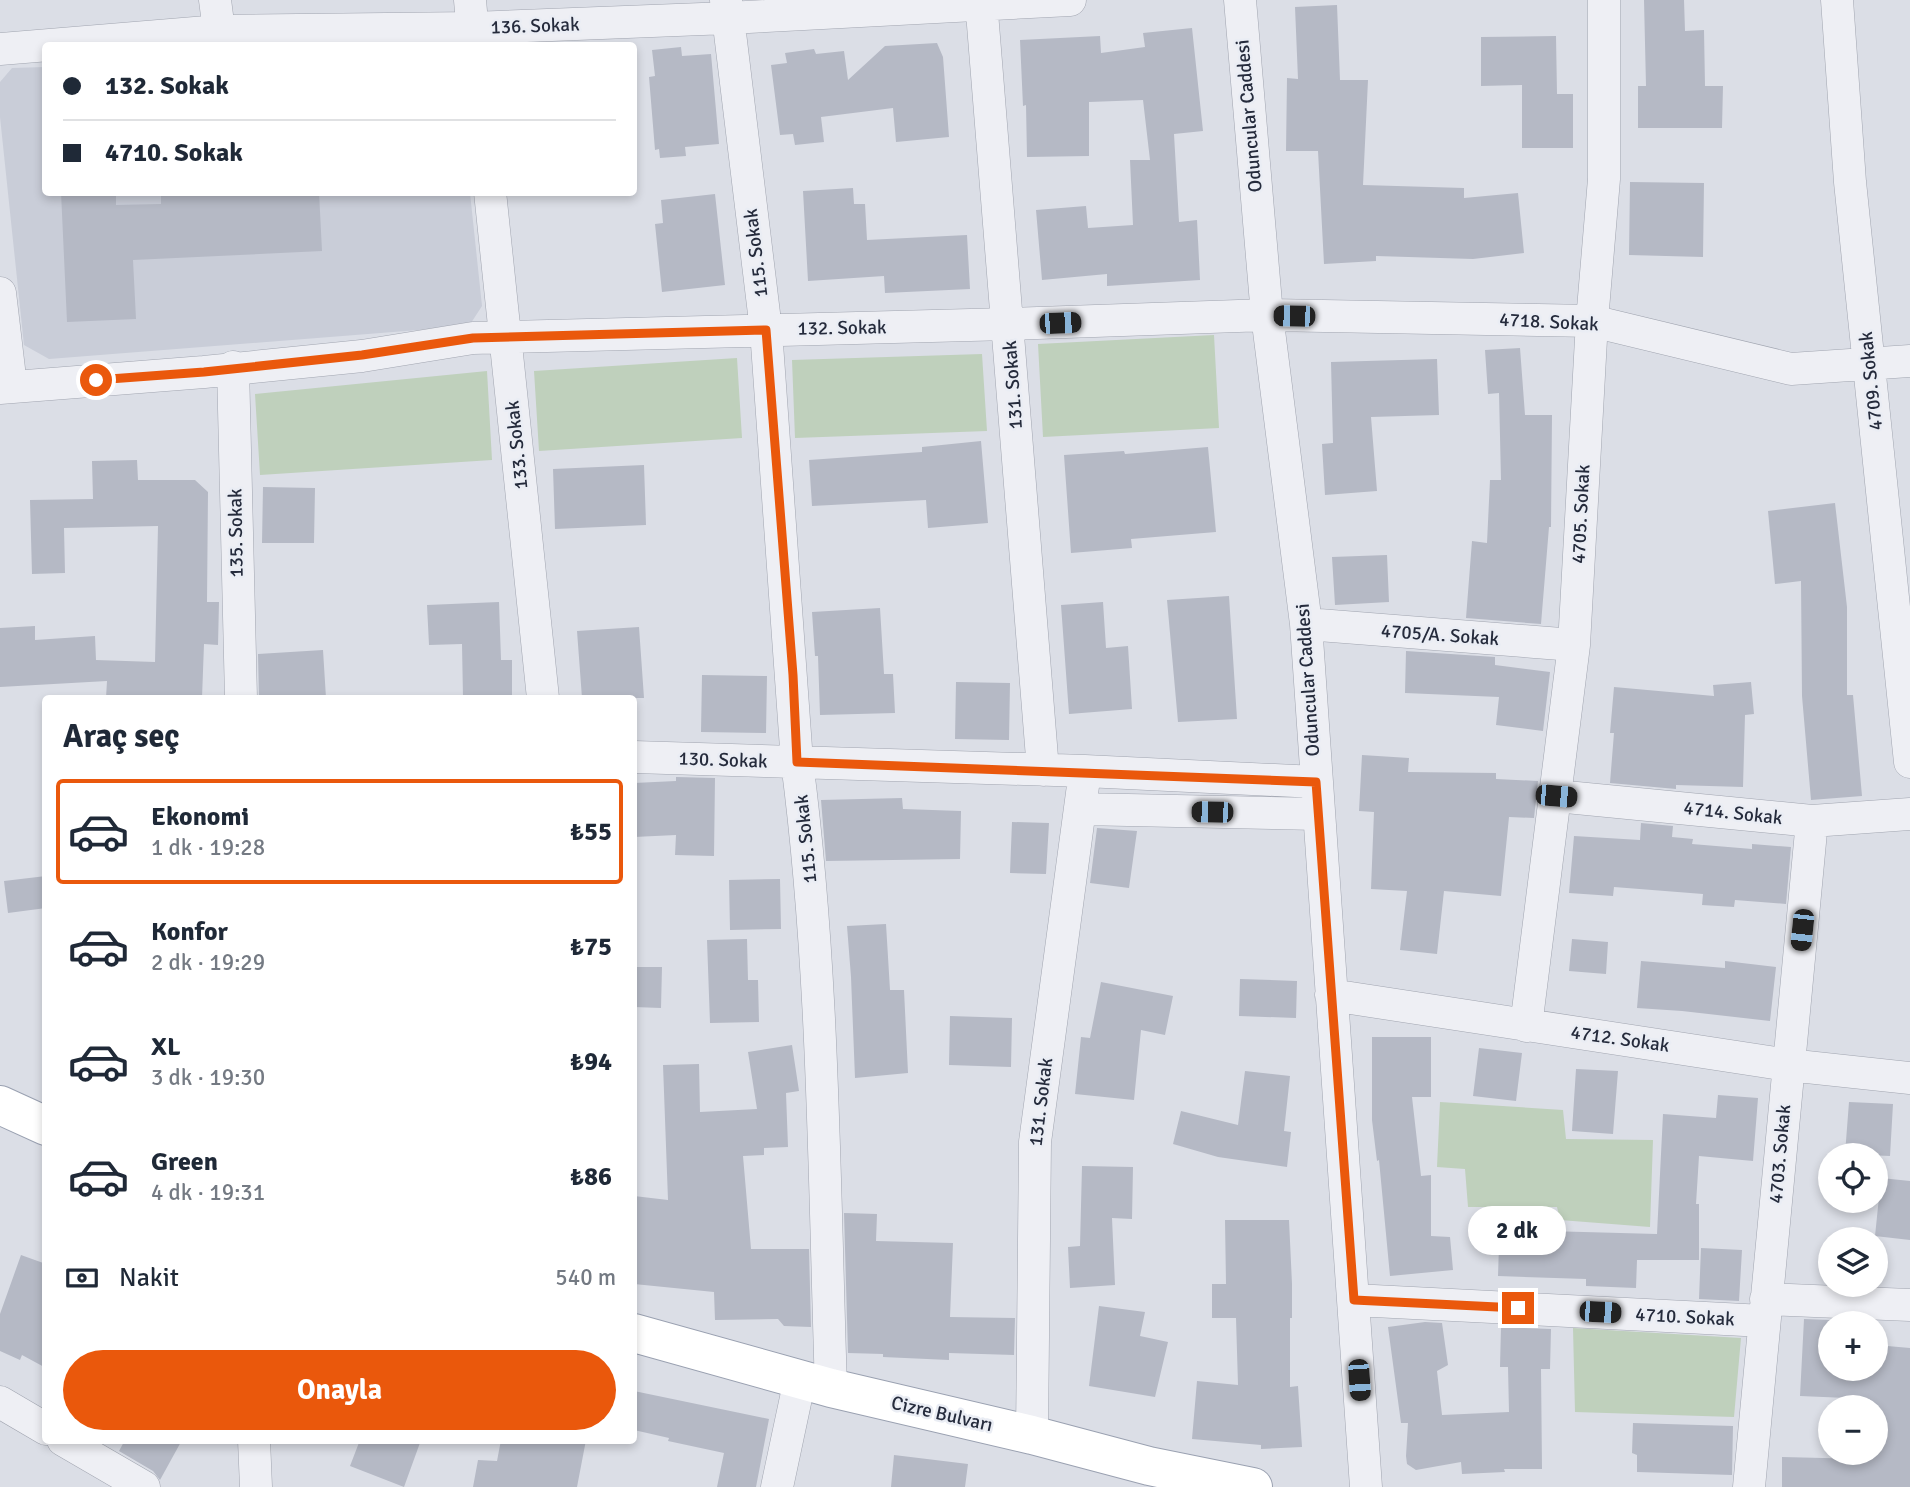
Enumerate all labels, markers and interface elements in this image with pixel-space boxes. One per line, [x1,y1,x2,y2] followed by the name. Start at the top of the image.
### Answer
[490,12,580,40] street label: 136. Sokak
[1230,39,1268,193] street label: Oduncular Caddesi
[105,70,229,102] text: 132. Sokak
[105,137,243,169] text: 4710. Sokak
[739,207,773,299] street label: 115. Sokak
[1273,305,1316,327] car
[1499,307,1600,337] street label: 4718. Sokak
[1039,312,1082,334] car
[797,315,887,341] street label: 132. Sokak
[1854,330,1888,432] street label: 4709. Sokak
[998,339,1028,430] street label: 131. Sokak
[80,364,112,396] route start
[500,399,534,491] street label: 133. Sokak
[1566,463,1596,564] street label: 4705. Sokak
[223,488,249,578] street label: 135. Sokak
[1291,603,1325,757] street label: Oduncular Caddesi
[1380,619,1500,651] street label: 4705/A. Sokak
[63,717,180,756] text: Araç seç
[678,746,768,774] street label: 130. Sokak
[1535,784,1578,808] car
[789,793,823,885] street label: 115. Sokak
[1682,796,1784,830] street label: 4714. Sokak
[67,800,130,863] icon: car
[151,801,249,833] text: Ekonomi
[1191,801,1234,823] car
[570,816,612,848] text: ₺55
[151,833,265,862] text: 1 dk · 19:28
[1790,908,1815,952] car
[67,915,130,978] icon: car
[151,916,228,948] text: Konfor
[570,931,612,963] text: ₺75
[151,948,265,977] text: 2 dk · 19:29
[1569,1020,1671,1058] street label: 4712. Sokak
[67,1030,130,1093] icon: car
[151,1031,181,1063] text: XL
[570,1046,612,1078] text: ₺94
[1024,1056,1058,1148] street label: 131. Sokak
[151,1063,265,1092] text: 3 dk · 19:30
[1764,1103,1796,1205] street label: 4703. Sokak
[1818,1143,1888,1465] map controls
[1818,1143,1888,1213] button: locate
[67,1145,130,1208] icon: car
[151,1146,218,1178] text: Green
[570,1161,612,1193] text: ₺86
[151,1178,265,1207] text: 4 dk · 19:31
[1469,1206,1567,1256] callout: 2 dk
[1496,1216,1538,1245] text: 2 dk
[1818,1227,1888,1297] button: layers
[63,1259,101,1297] icon: cash
[119,1262,179,1294] text: Nakit
[555,1263,616,1292] text: 540 m
[1502,1292,1534,1324] route end
[1579,1300,1622,1324] car
[1635,1302,1736,1332] street label: 4710. Sokak
[1818,1311,1888,1381] button: +
[63,1350,616,1430] button: Onayla
[1348,1358,1371,1402] car
[889,1391,995,1437] street label: Cizre Bulvarı
[1818,1395,1888,1465] button: −

